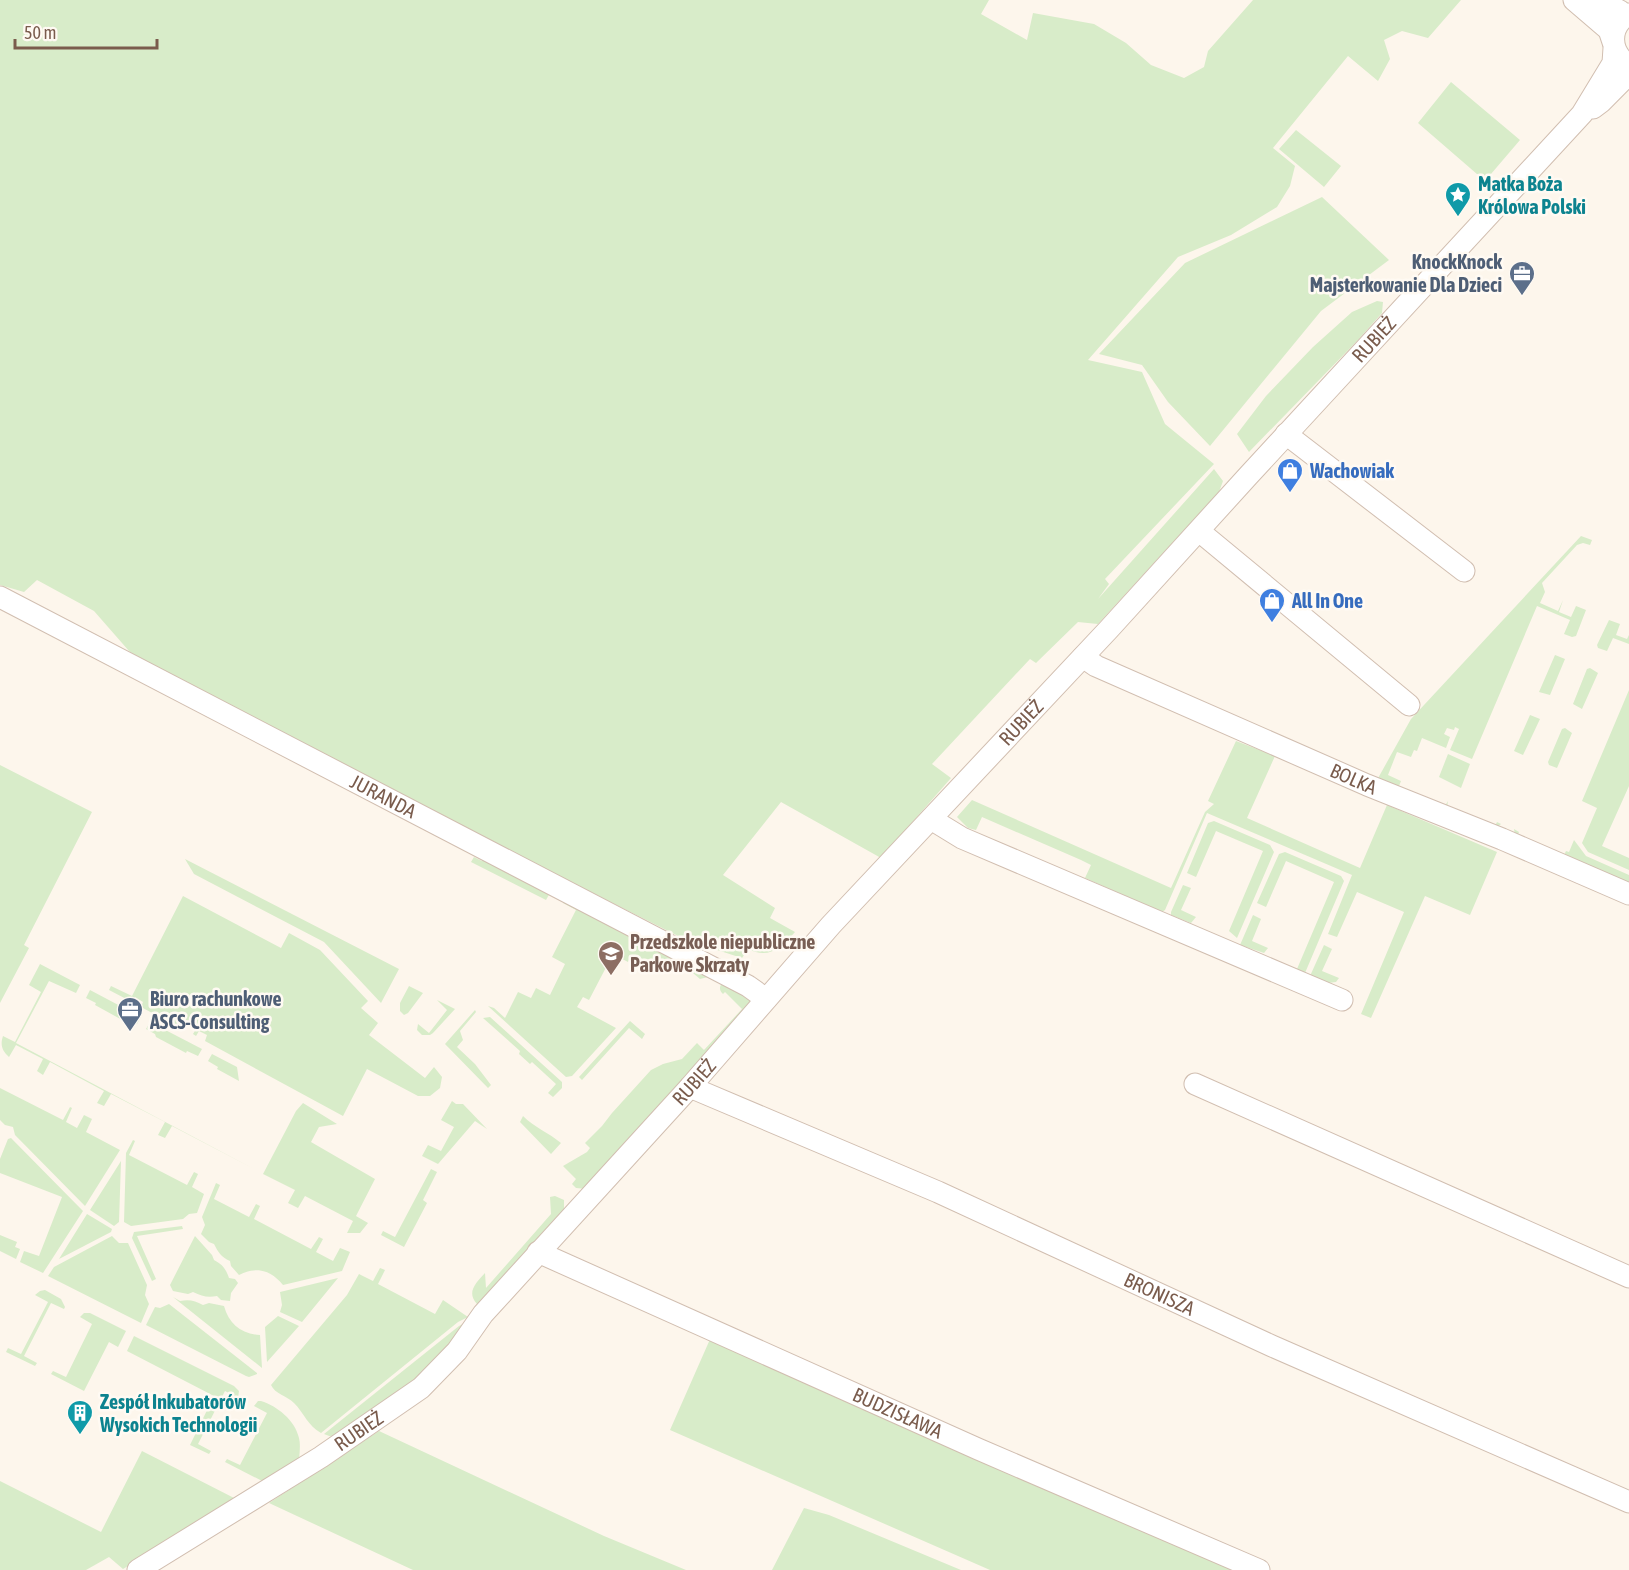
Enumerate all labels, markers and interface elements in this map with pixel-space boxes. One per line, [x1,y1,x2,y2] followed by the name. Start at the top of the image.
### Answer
[15,12,158,50] scale bar
[24,22,56,43] text: 50 m
[1478,172,1586,218] place label: Matka Boża Królowa Polski
[1443,180,1473,218] place icon: Matka Boża Królowa Polski
[1310,250,1502,296] place label: KnockKnock Majsterkowanie Dla Dzieci
[1507,259,1537,297] office icon: KnockKnock Majsterkowanie Dla Dzieci
[1347,311,1400,367] street label: RUBIEŻ
[1275,456,1305,494] shop icon: Wachowiak
[1309,459,1394,482] place label: Wachowiak
[1257,586,1287,624] shop icon: All In One
[1291,589,1363,612] place label: All In One
[994,695,1048,750] street label: RUBIEŻ
[1327,758,1380,799] street label: BOLKA
[347,769,420,823] street label: JURANDA
[630,930,815,976] place label: Przedszkole niepubliczne Parkowe Skrzaty
[596,939,626,977] school or university icon: Przedszkole niepubliczne Parkowe Skrzaty
[149,987,281,1033] place label: Biuro rachunkowe ASCS-Consulting
[115,995,145,1033] office icon: Biuro rachunkowe ASCS-Consulting
[667,1054,720,1110] street label: RUBIEŻ
[1121,1267,1199,1320] street label: BRONISZA
[849,1382,946,1443] street label: BUDZISŁAWA
[99,1390,257,1436] place label: Zespół Inkubatorów Wysokich Technologii
[65,1398,95,1436] building icon: Zespół Inkubatorów Wysokich Technologii
[330,1406,387,1455] street label: RUBIEŻ

